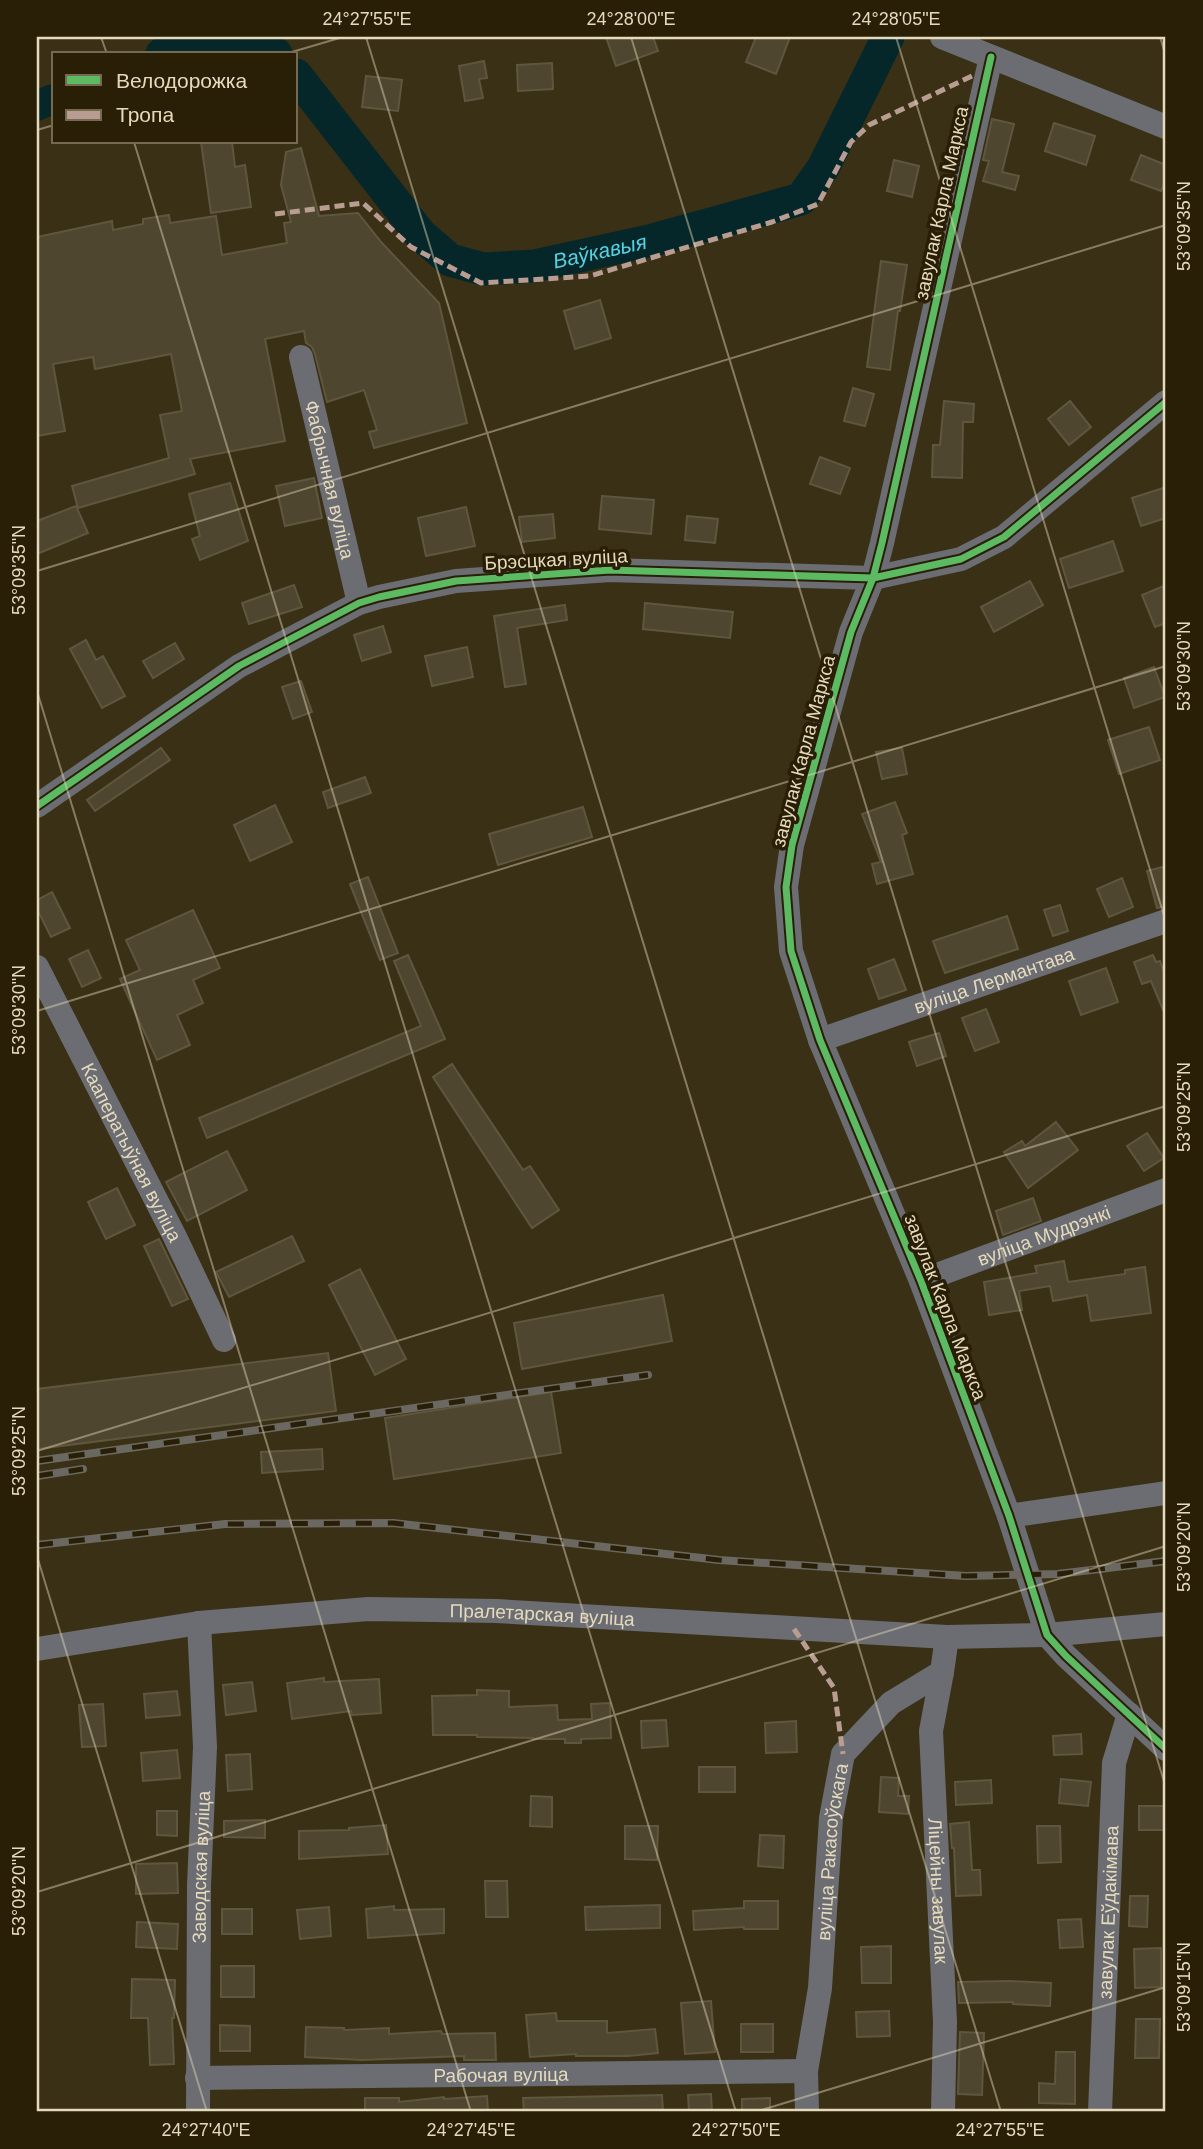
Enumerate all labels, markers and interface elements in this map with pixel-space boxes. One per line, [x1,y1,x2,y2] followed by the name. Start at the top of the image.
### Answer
[322,9,412,29] text: 24°27'55"E
[586,9,676,29] text: 24°28'00"E
[851,9,941,29] text: 24°28'05"E
[52,52,298,144] legend
[116,69,247,92] text: Велодорожка
[116,103,174,126] text: Тропа
[911,104,972,302] street label: завулак Карла Маркса
[1174,181,1194,271] text: 53°09'35"N
[551,230,649,273] water label: Ваўкавыя
[301,398,358,562] street label: Фабрычная вуліца
[9,525,29,615] text: 53°09'35"N
[484,545,629,574] street label: Брэсцкая вуліца
[1174,621,1194,711] text: 53°09'30"N
[768,653,839,849] street label: завулак Карла Маркса
[911,943,1077,1018] street label: вуліца Лермантава
[9,965,29,1055] text: 53°09'30"N
[77,1060,186,1246] street label: Кааператыўная вуліца
[1174,1062,1194,1152] text: 53°09'25"N
[975,1202,1113,1270] street label: вуліца Мудрэнкі
[900,1211,991,1404] street label: завулак Карла Маркса
[9,1406,29,1496] text: 53°09'25"N
[1174,1502,1194,1592] text: 53°09'20"N
[449,1600,636,1630] street label: Пралетарская вуліца
[813,1761,852,1941] street label: вуліца Ракасоўскага
[189,1790,214,1944] street label: Заводская вуліца
[924,1817,952,1965] street label: Ліцейны завулак
[1095,1824,1123,1999] street label: завулак Еўдакімава
[9,1846,29,1936] text: 53°09'20"N
[1174,1942,1194,2032] text: 53°09'15"N
[433,2064,569,2086] street label: Рабочая вуліца
[161,2120,251,2140] text: 24°27'40"E
[426,2120,516,2140] text: 24°27'45"E
[691,2120,781,2140] text: 24°27'50"E
[955,2120,1045,2140] text: 24°27'55"E

